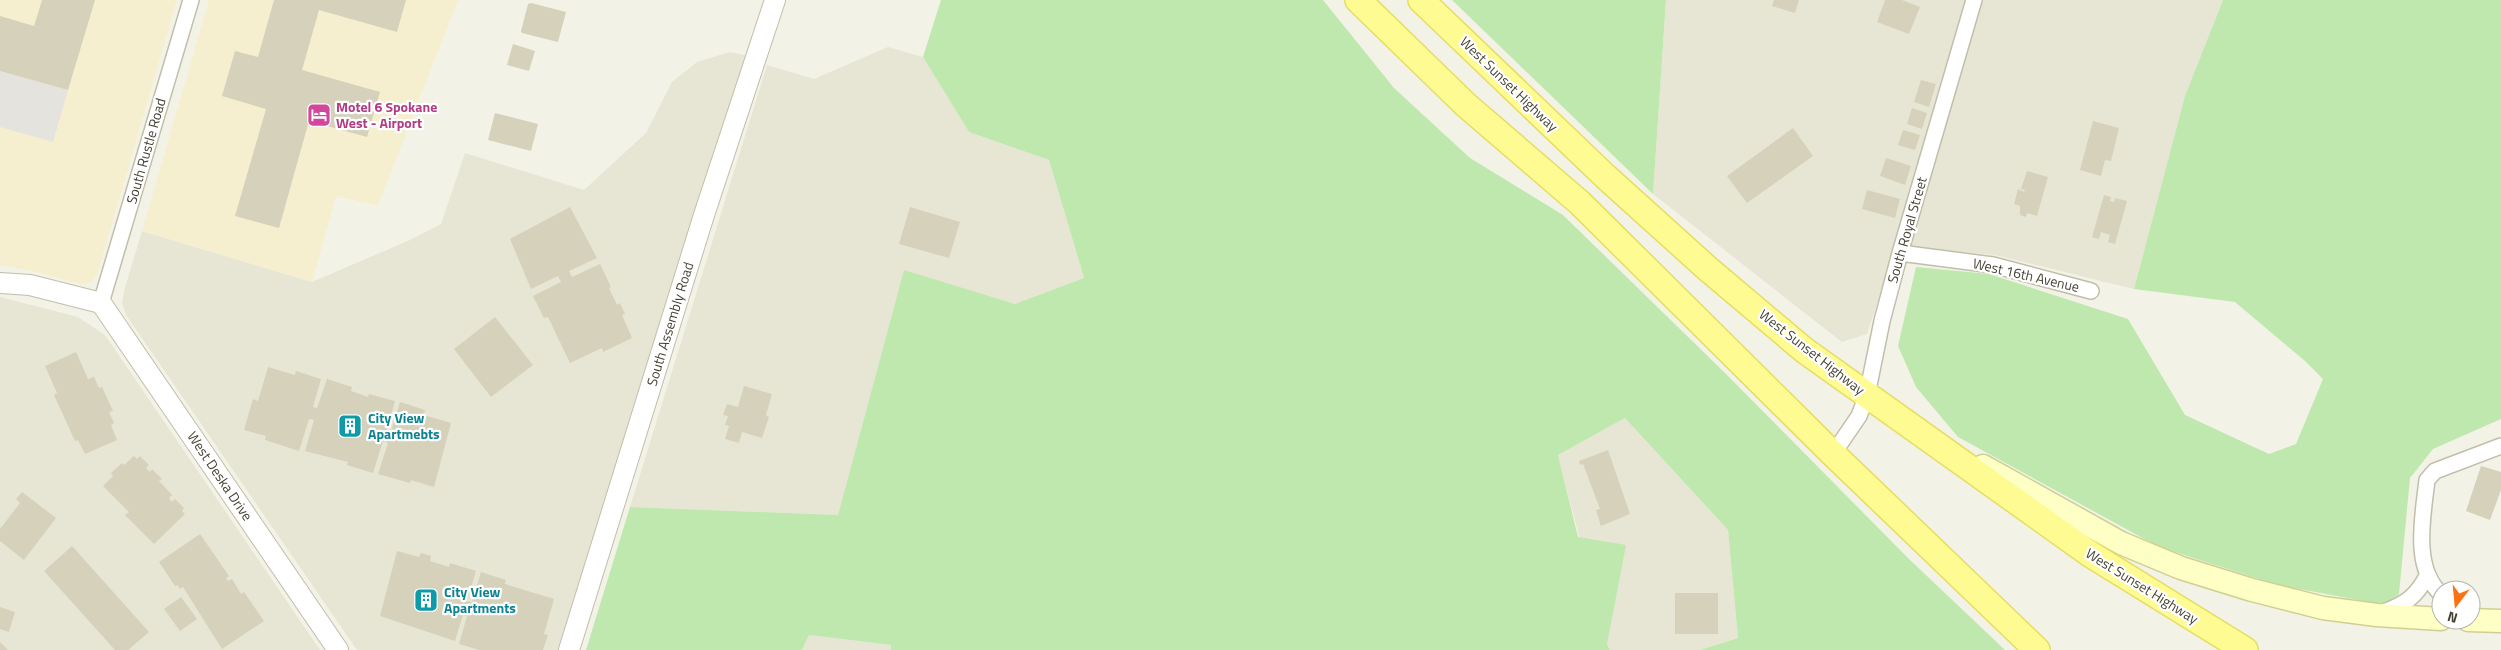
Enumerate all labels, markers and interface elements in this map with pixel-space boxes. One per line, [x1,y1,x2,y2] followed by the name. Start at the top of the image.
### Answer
[1456,31,1563,136] street label: West Sunset Highway
[120,96,171,206] street label: South Rustle Road
[336,96,437,133] place label: Motel 6 Spokane West - Airport
[306,102,332,128] hotel icon: Motel 6 Spokane West - Airport
[1881,174,1932,285] street label: South Royal Street
[1971,252,2081,297] street label: West 16th Avenue
[641,259,698,389] street label: South Assembly Road
[1755,304,1870,400] street label: West Sunset Highway
[368,407,440,444] place label: City View Apartmebts
[337,413,363,439] building icon: City View Apartmebts
[183,427,258,525] street label: West Deska Drive
[2082,542,2203,629] street label: West Sunset Highway
[2431,580,2481,630] north arrow
[444,581,516,618] place label: City View Apartments
[413,587,439,613] building icon: City View Apartments
[2445,607,2460,629] text: N

